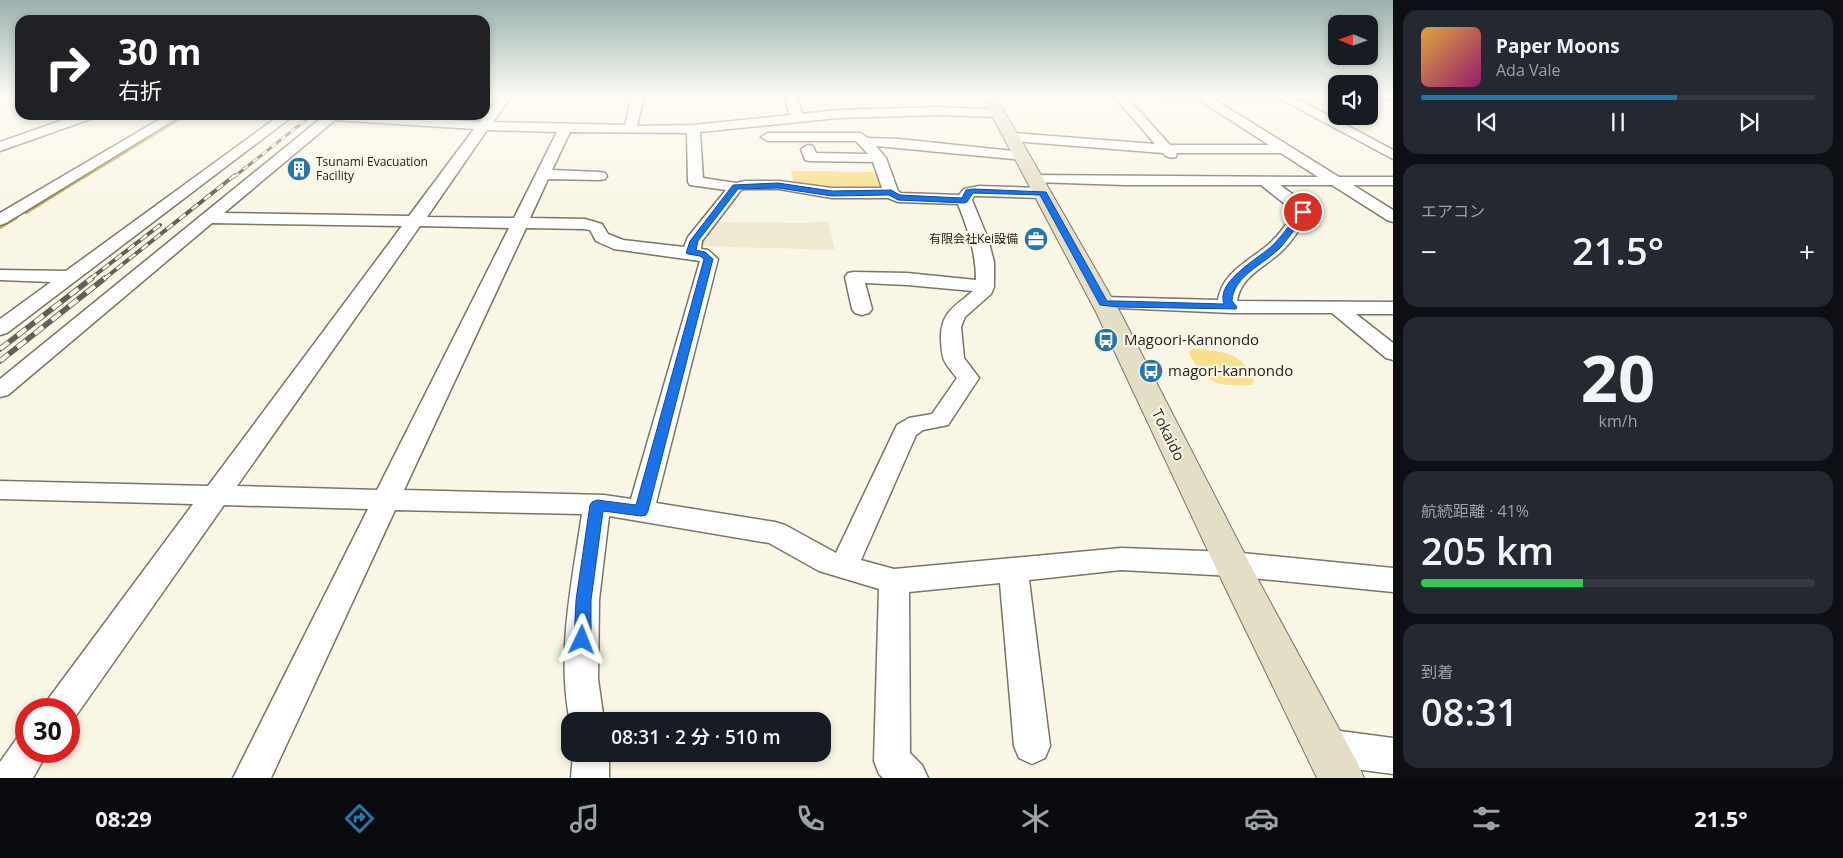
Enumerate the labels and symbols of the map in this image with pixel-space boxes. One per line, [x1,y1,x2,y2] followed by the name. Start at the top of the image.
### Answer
[1328,15,1378,65] north arrow
[316,153,428,184] place label: Tsunami Evacuation Facility
[286,156,312,182] building icon: Tsunami Evacuation Facility
[1282,191,1324,233] pin
[1023,226,1049,252] office icon: 有限会社Kei設備
[929,230,1018,247] place label: 有限会社Kei設備
[1093,327,1119,353] bus stop icon: Magoori-Kannondo
[1124,329,1259,349] place label: Magoori-Kannondo
[1138,358,1164,384] bus stop icon: magori-kannondo
[1168,360,1293,380] place label: magori-kannondo
[1148,405,1190,464] street label: Tokaido
[555,613,607,665] position arrow
[15,698,80,763] speed limit sign: 30

